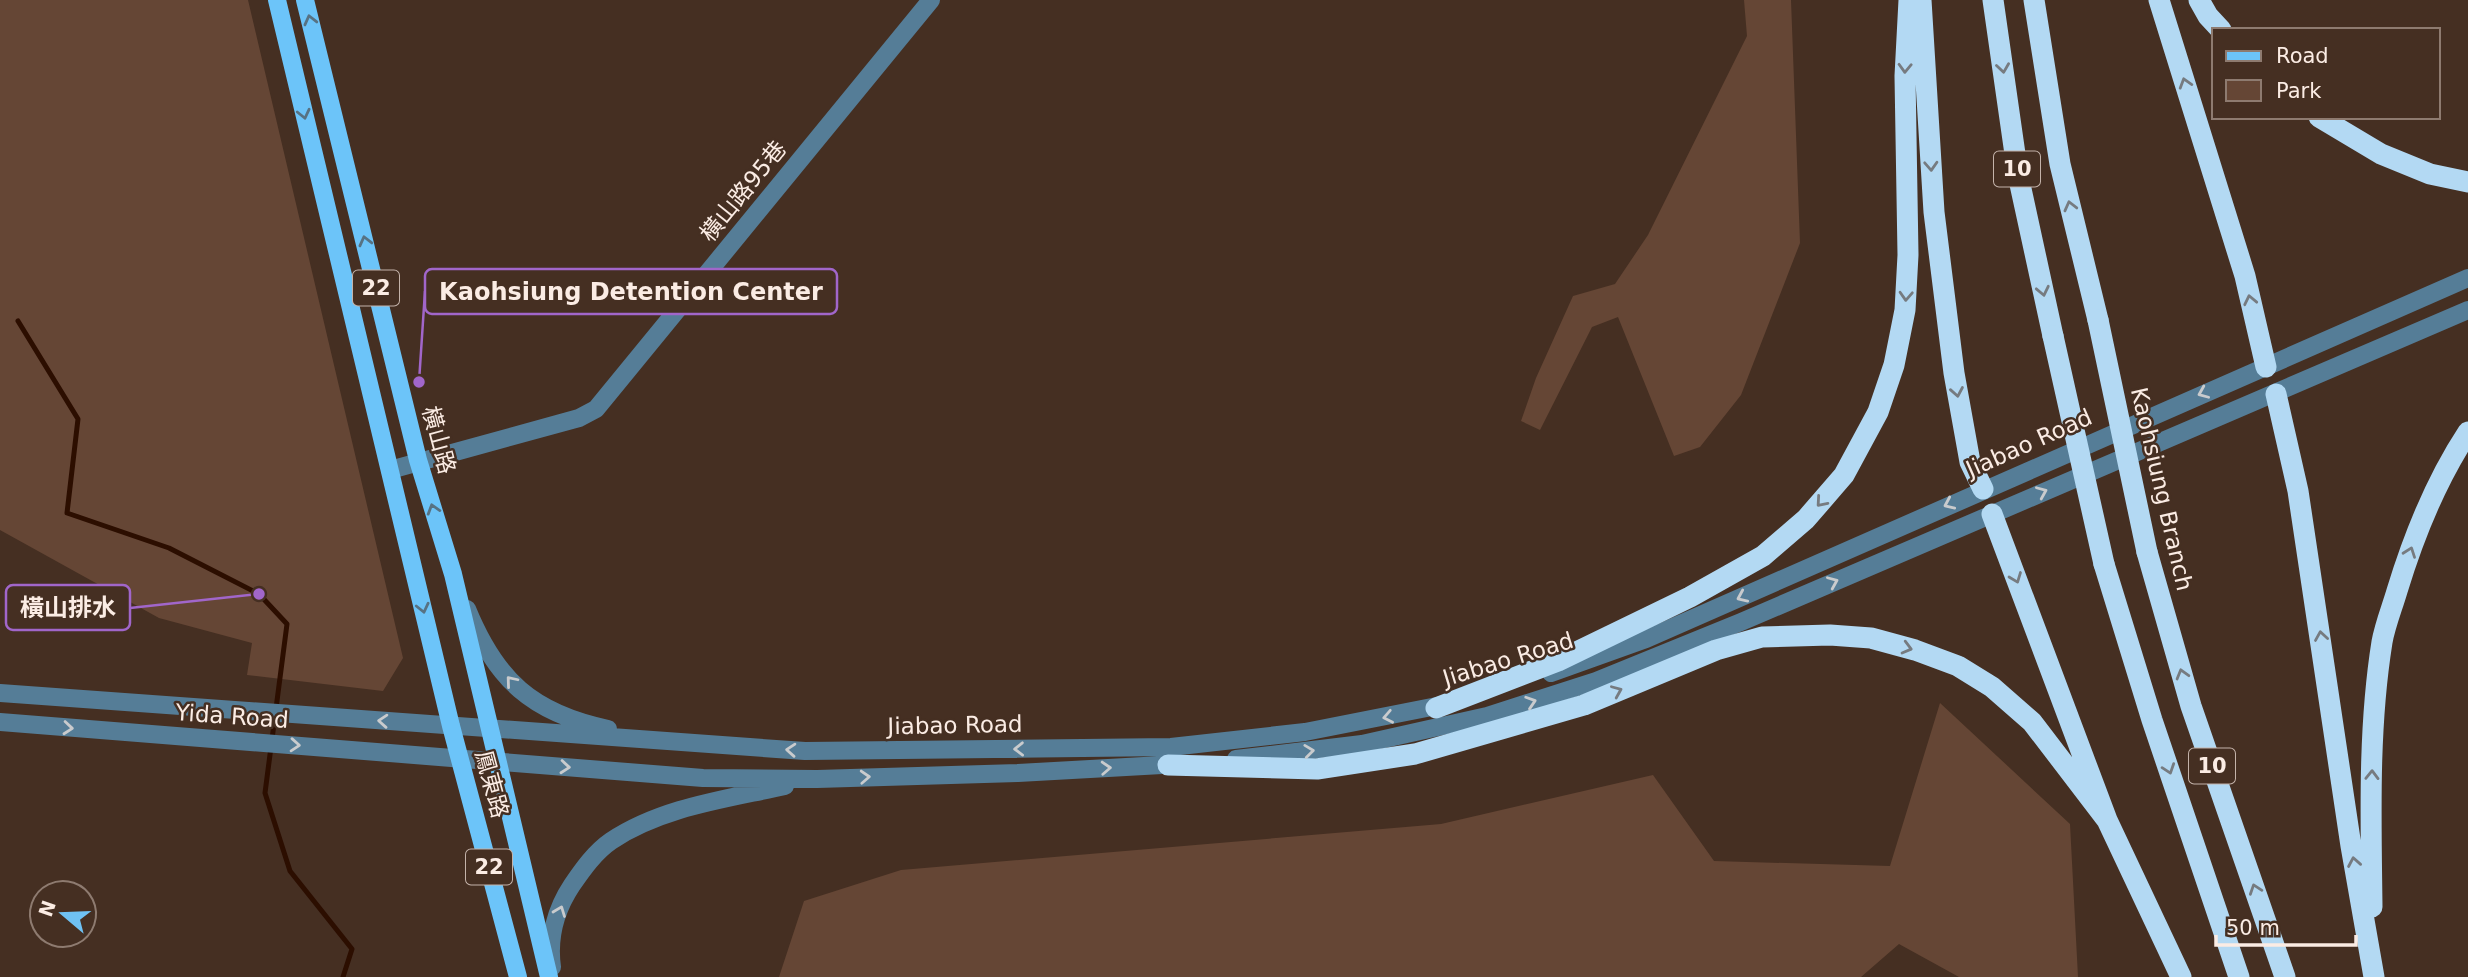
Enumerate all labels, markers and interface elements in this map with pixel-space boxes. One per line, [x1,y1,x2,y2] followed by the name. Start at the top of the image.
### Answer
[304,14,318,26] one-way arrow
[2212,28,2440,119] legend
[2276,44,2329,68] text: Road
[1995,62,2010,73] one-way arrow
[1898,63,1913,74] one-way arrow
[2178,77,2193,89] one-way arrow
[2276,79,2322,103] text: Park
[296,108,310,120] one-way arrow
[695,136,791,246] street label: 橫山路95巷
[1994,152,2040,186] road number: 10
[1924,161,1939,172] one-way arrow
[2064,200,2078,212] one-way arrow
[358,235,373,247] one-way arrow
[425,269,837,314] callout: Kaohsiung Detention Center
[353,270,399,306] road number: 22
[439,278,823,306] text: Kaohsiung Detention Center
[2035,285,2049,297] one-way arrow
[1899,290,1914,301] one-way arrow
[2244,294,2259,306] one-way arrow
[2126,385,2198,593] street label: Kaohsiung Branch
[2197,385,2210,399] one-way arrow
[1949,386,1964,398] one-way arrow
[418,403,460,477] street label: 橫山路
[1960,404,2096,483] street label: Jiabao Road
[2036,487,2048,501] one-way arrow
[1817,494,1829,507] one-way arrow
[1944,496,1957,510] one-way arrow
[426,503,441,515] one-way arrow
[2401,546,2415,558] one-way arrow
[2008,571,2022,583] one-way arrow
[1826,576,1839,590] one-way arrow
[6,585,130,630] callout: 橫山排水
[1736,589,1749,603] one-way arrow
[20,594,116,622] text: 橫山排水
[415,602,429,614] one-way arrow
[1438,627,1576,692] street label: Jiabao Road
[2314,630,2329,642] one-way arrow
[1901,640,1913,654] one-way arrow
[2175,668,2190,680] one-way arrow
[507,677,519,690] one-way arrow
[1611,686,1623,700] one-way arrow
[1524,696,1537,710] one-way arrow
[174,699,289,733] street label: Yida Road
[1382,708,1394,723] one-way arrow
[885,711,1023,739] street label: Jiabao Road
[377,714,388,729] one-way arrow
[63,720,74,735] one-way arrow
[290,737,301,752] one-way arrow
[1013,741,1024,757] one-way arrow
[786,743,797,758] one-way arrow
[1303,743,1315,758] one-way arrow
[471,747,513,821] street label: 鳳東路
[2189,748,2235,784] road number: 10
[559,759,570,774] one-way arrow
[1101,761,1112,776] one-way arrow
[2160,762,2175,774] one-way arrow
[2364,769,2379,780] one-way arrow
[860,770,871,785] one-way arrow
[466,850,512,884] road number: 22
[2347,856,2362,868] one-way arrow
[28,879,98,949] north arrow
[2249,884,2263,896] one-way arrow
[34,897,60,920] text: N
[2216,904,2356,948] scale bar
[551,905,565,917] one-way arrow
[2226,916,2280,940] text: 50 m

